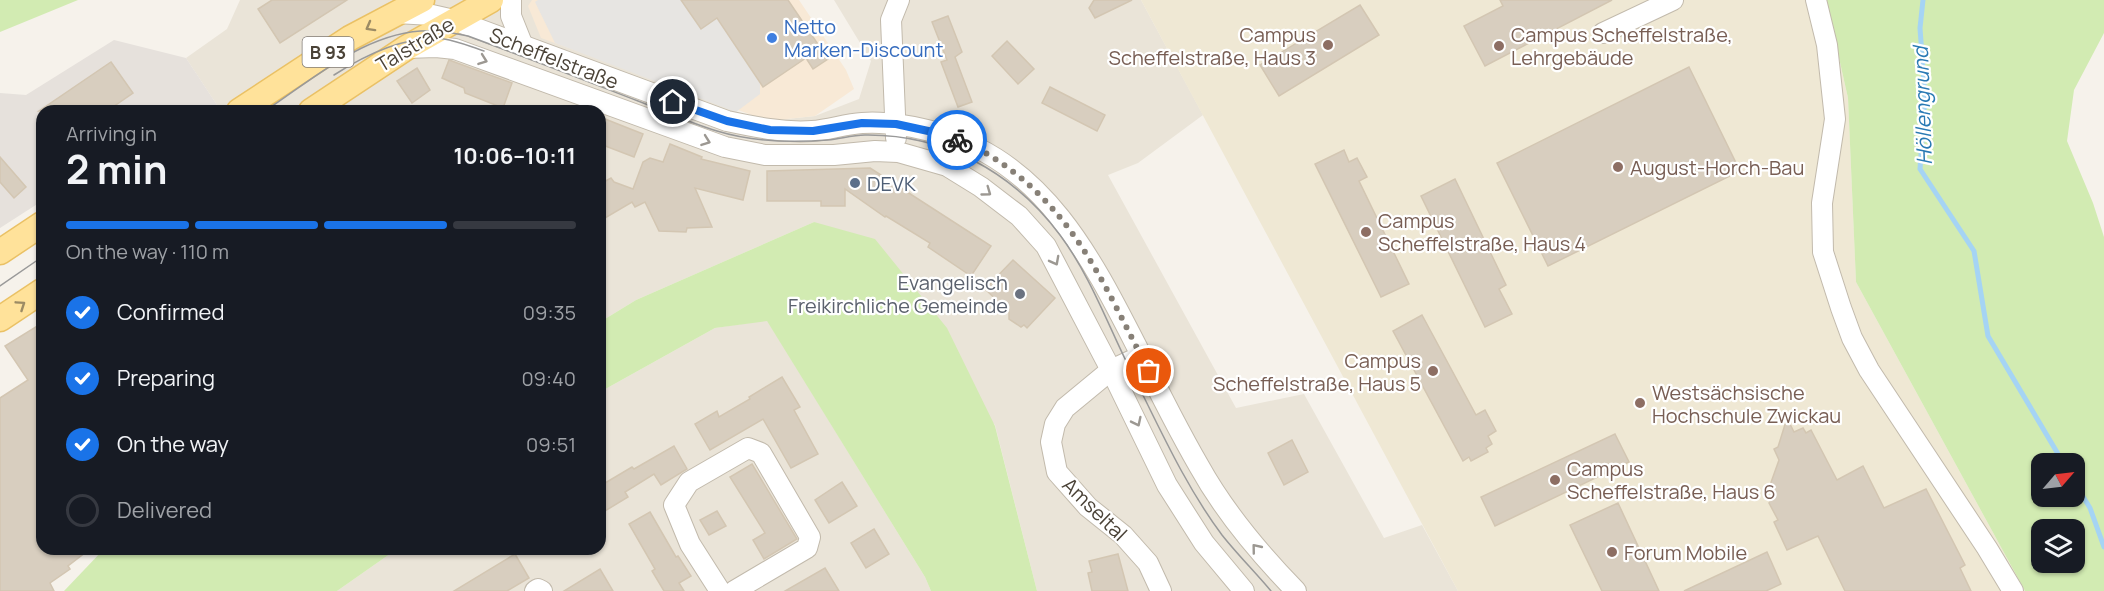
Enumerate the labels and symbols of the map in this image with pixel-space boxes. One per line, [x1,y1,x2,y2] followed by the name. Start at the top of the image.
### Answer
[371,10,459,78] street label: Talstraße
[784,13,944,63] place label: Netto Marken-Discount
[366,20,376,31] one-way arrow
[486,21,622,95] street label: Scheffelstraße
[1109,21,1316,71] place label: Campus Scheffelstraße, Haus 3
[1511,21,1733,71] place label: Campus Scheffelstraße, Lehrgebäude
[765,31,779,45] marker: Netto Marken-Discount
[302,37,354,67] road number: B 93
[1321,38,1335,52] marker: Campus Scheffelstraße, Haus 3
[1492,39,1506,53] marker: Campus Scheffelstraße, Lehrgebäude
[1906,44,1938,166] water label: Höllengrund
[477,53,488,65] one-way arrow
[647,76,698,127] pin
[927,110,987,170] courier
[700,133,711,146] one-way arrow
[1630,154,1804,181] place label: August-Horch-Bau
[1611,160,1625,174] marker: August-Horch-Bau
[867,170,916,197] place label: DEVK
[848,176,862,190] marker: DEVK
[980,185,991,196] one-way arrow
[1378,207,1586,257] place label: Campus Scheffelstraße, Haus 4
[1359,225,1373,239] marker: Campus Scheffelstraße, Haus 4
[1048,255,1059,265] one-way arrow
[788,269,1008,319] place label: Evangelisch Freikirchliche Gemeinde
[1013,287,1027,301] marker: Evangelisch Freikirchliche Gemeinde
[14,301,25,312] one-way arrow
[1123,345,1174,396] pin
[1213,347,1421,397] place label: Campus Scheffelstraße, Haus 5
[1426,364,1440,378] marker: Campus Scheffelstraße, Haus 5
[1652,379,1841,429] place label: Westsächsische Hochschule Zwickau
[1633,396,1647,410] marker: Westsächsische Hochschule Zwickau
[1130,416,1141,427] one-way arrow
[2031,453,2085,507] north arrow
[1567,455,1776,505] place label: Campus Scheffelstraße, Haus 6
[1057,471,1133,547] street label: Amseltal
[1548,473,1562,487] marker: Campus Scheffelstraße, Haus 6
[1624,539,1747,566] place label: Forum Mobile
[1253,544,1264,555] one-way arrow
[1605,545,1619,559] marker: Forum Mobile

